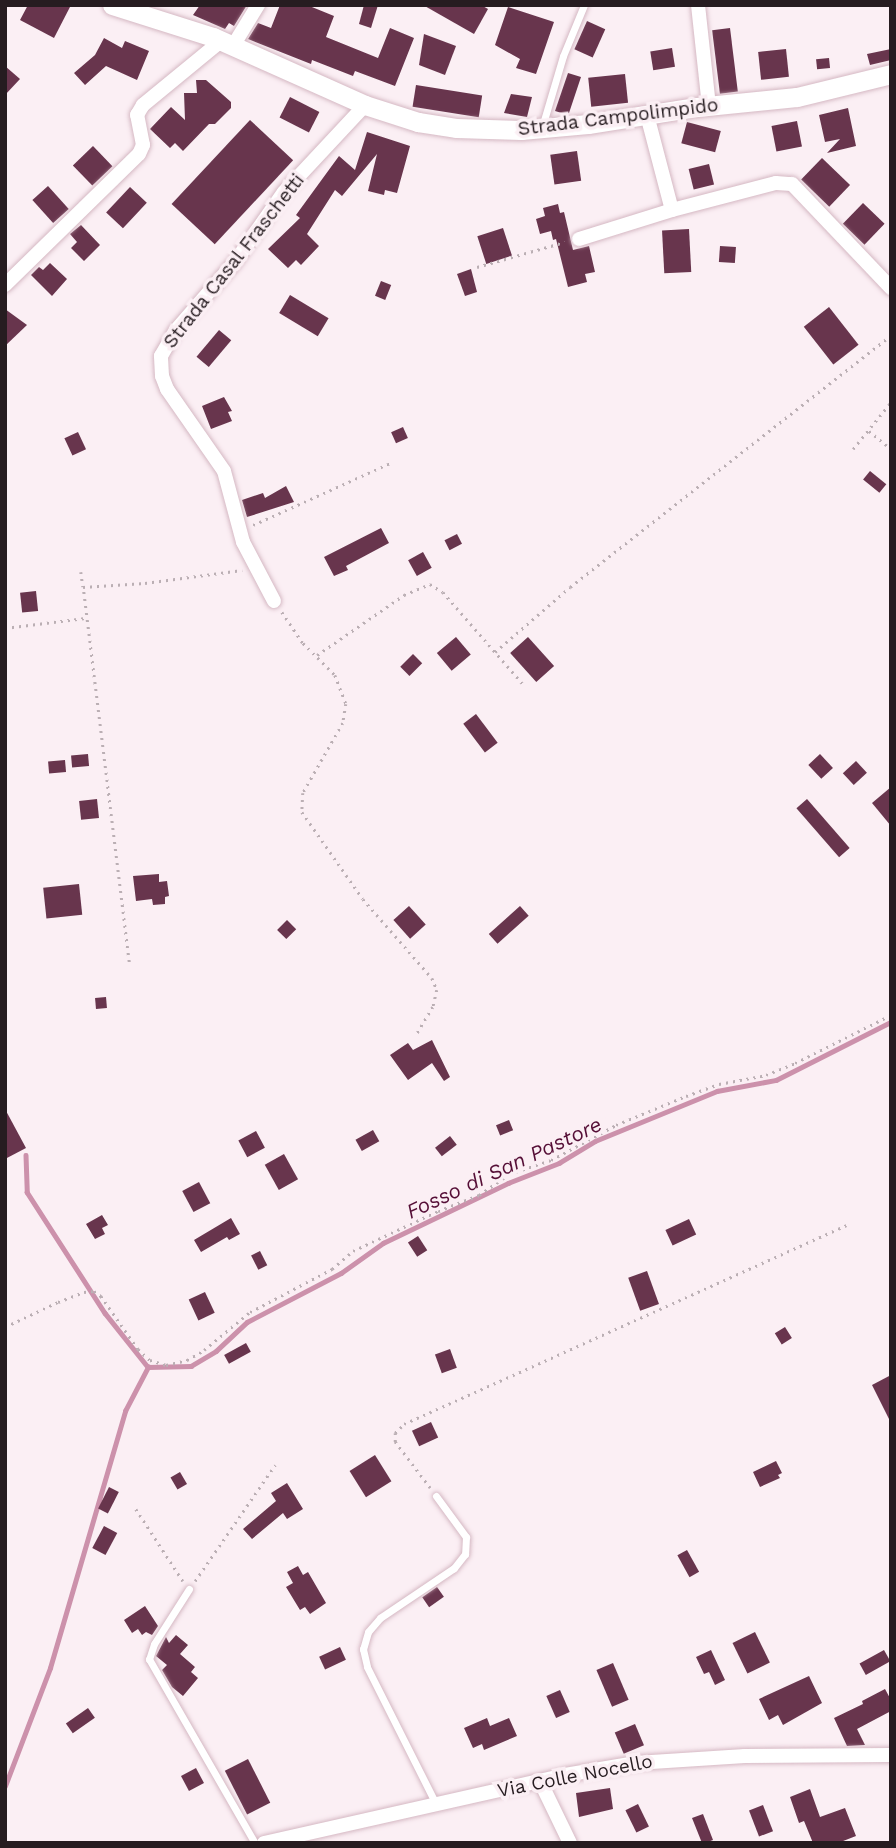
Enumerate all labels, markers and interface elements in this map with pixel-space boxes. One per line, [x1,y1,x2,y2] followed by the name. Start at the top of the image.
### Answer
[516,93,720,141] street label: Strada Campolimpido
[158,169,310,353] street label: Strada Casal Fraschetti
[402,1112,606,1224] water label: Fosso di San Pastore
[495,1750,655,1802] street label: Via Colle Nocello

